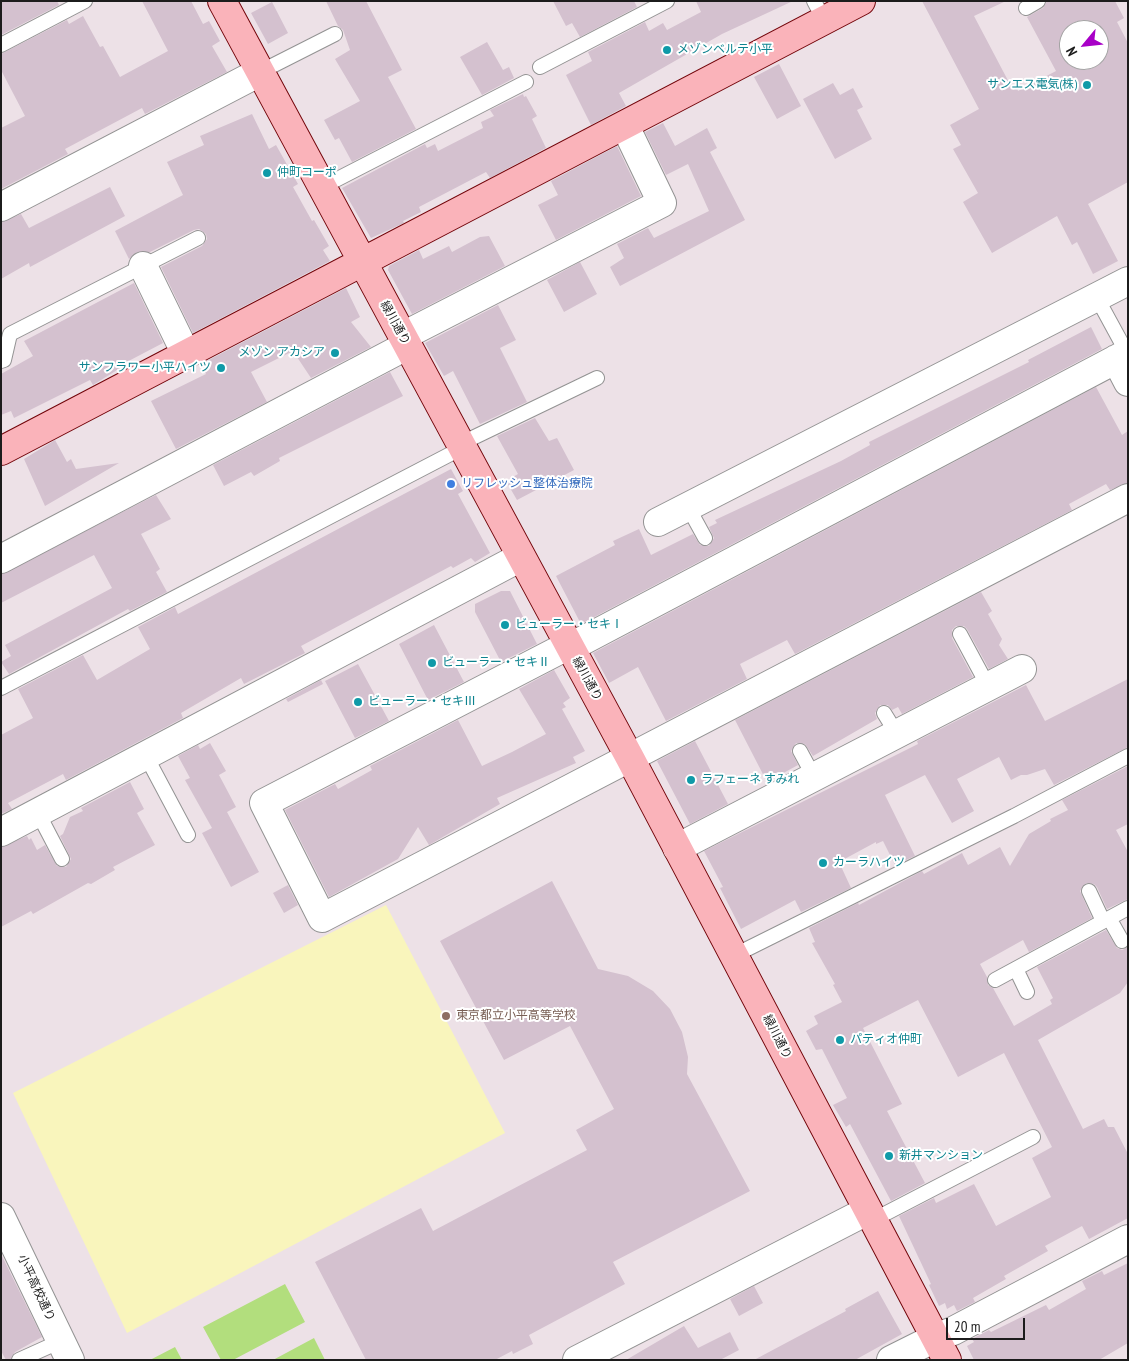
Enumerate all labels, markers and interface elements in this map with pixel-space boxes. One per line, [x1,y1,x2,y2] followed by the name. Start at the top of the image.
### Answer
[1059,20,1109,70] north arrow
[677,43,773,57] place label: メゾンベルテ小平
[661,44,673,56] marker: メゾンベルテ小平
[1062,44,1081,59] text: N
[987,78,1077,92] place label: サンエス電気(株)
[1081,79,1093,91] marker: サンエス電気(株)
[277,166,337,180] place label: 仲町コーポ
[261,167,273,179] marker: 仲町コーポ
[377,299,413,347] street label: 緑川通り
[238,346,325,360] place label: メゾン アカシア
[329,347,341,359] marker: メゾン アカシア
[79,361,211,375] place label: サンフラワー小平ハイツ
[215,362,227,374] marker: サンフラワー小平ハイツ
[461,477,593,491] place label: リフレッシュ整体治療院
[445,478,457,490] marker: リフレッシュ整体治療院
[515,618,623,632] place label: ビューラー・セキⅠ
[499,619,511,631] marker: ビューラー・セキⅠ
[569,655,605,703] street label: 緑川通り
[442,656,550,670] place label: ビューラー・セキⅡ
[426,657,438,669] marker: ビューラー・セキⅡ
[368,695,476,709] place label: ビューラー・セキⅢ
[352,696,364,708] marker: ビューラー・セキⅢ
[701,773,800,787] place label: ラフェーネ すみれ
[685,774,697,786] marker: ラフェーネ すみれ
[833,856,905,870] place label: カーラハイツ
[817,857,829,869] marker: カーラハイツ
[456,1009,576,1023] place label: 東京都立小平高等学校
[440,1010,452,1022] marker: 東京都立小平高等学校
[760,1012,794,1062] street label: 緑川通り
[850,1033,922,1047] place label: パティオ仲町
[834,1034,846,1046] marker: パティオ仲町
[899,1149,983,1163] place label: 新井マンション
[883,1150,895,1162] marker: 新井マンション
[14,1252,58,1324] street label: 小平高校通り
[949,1308,1028,1340] scale bar
[954,1317,980,1336] text: 20 m

